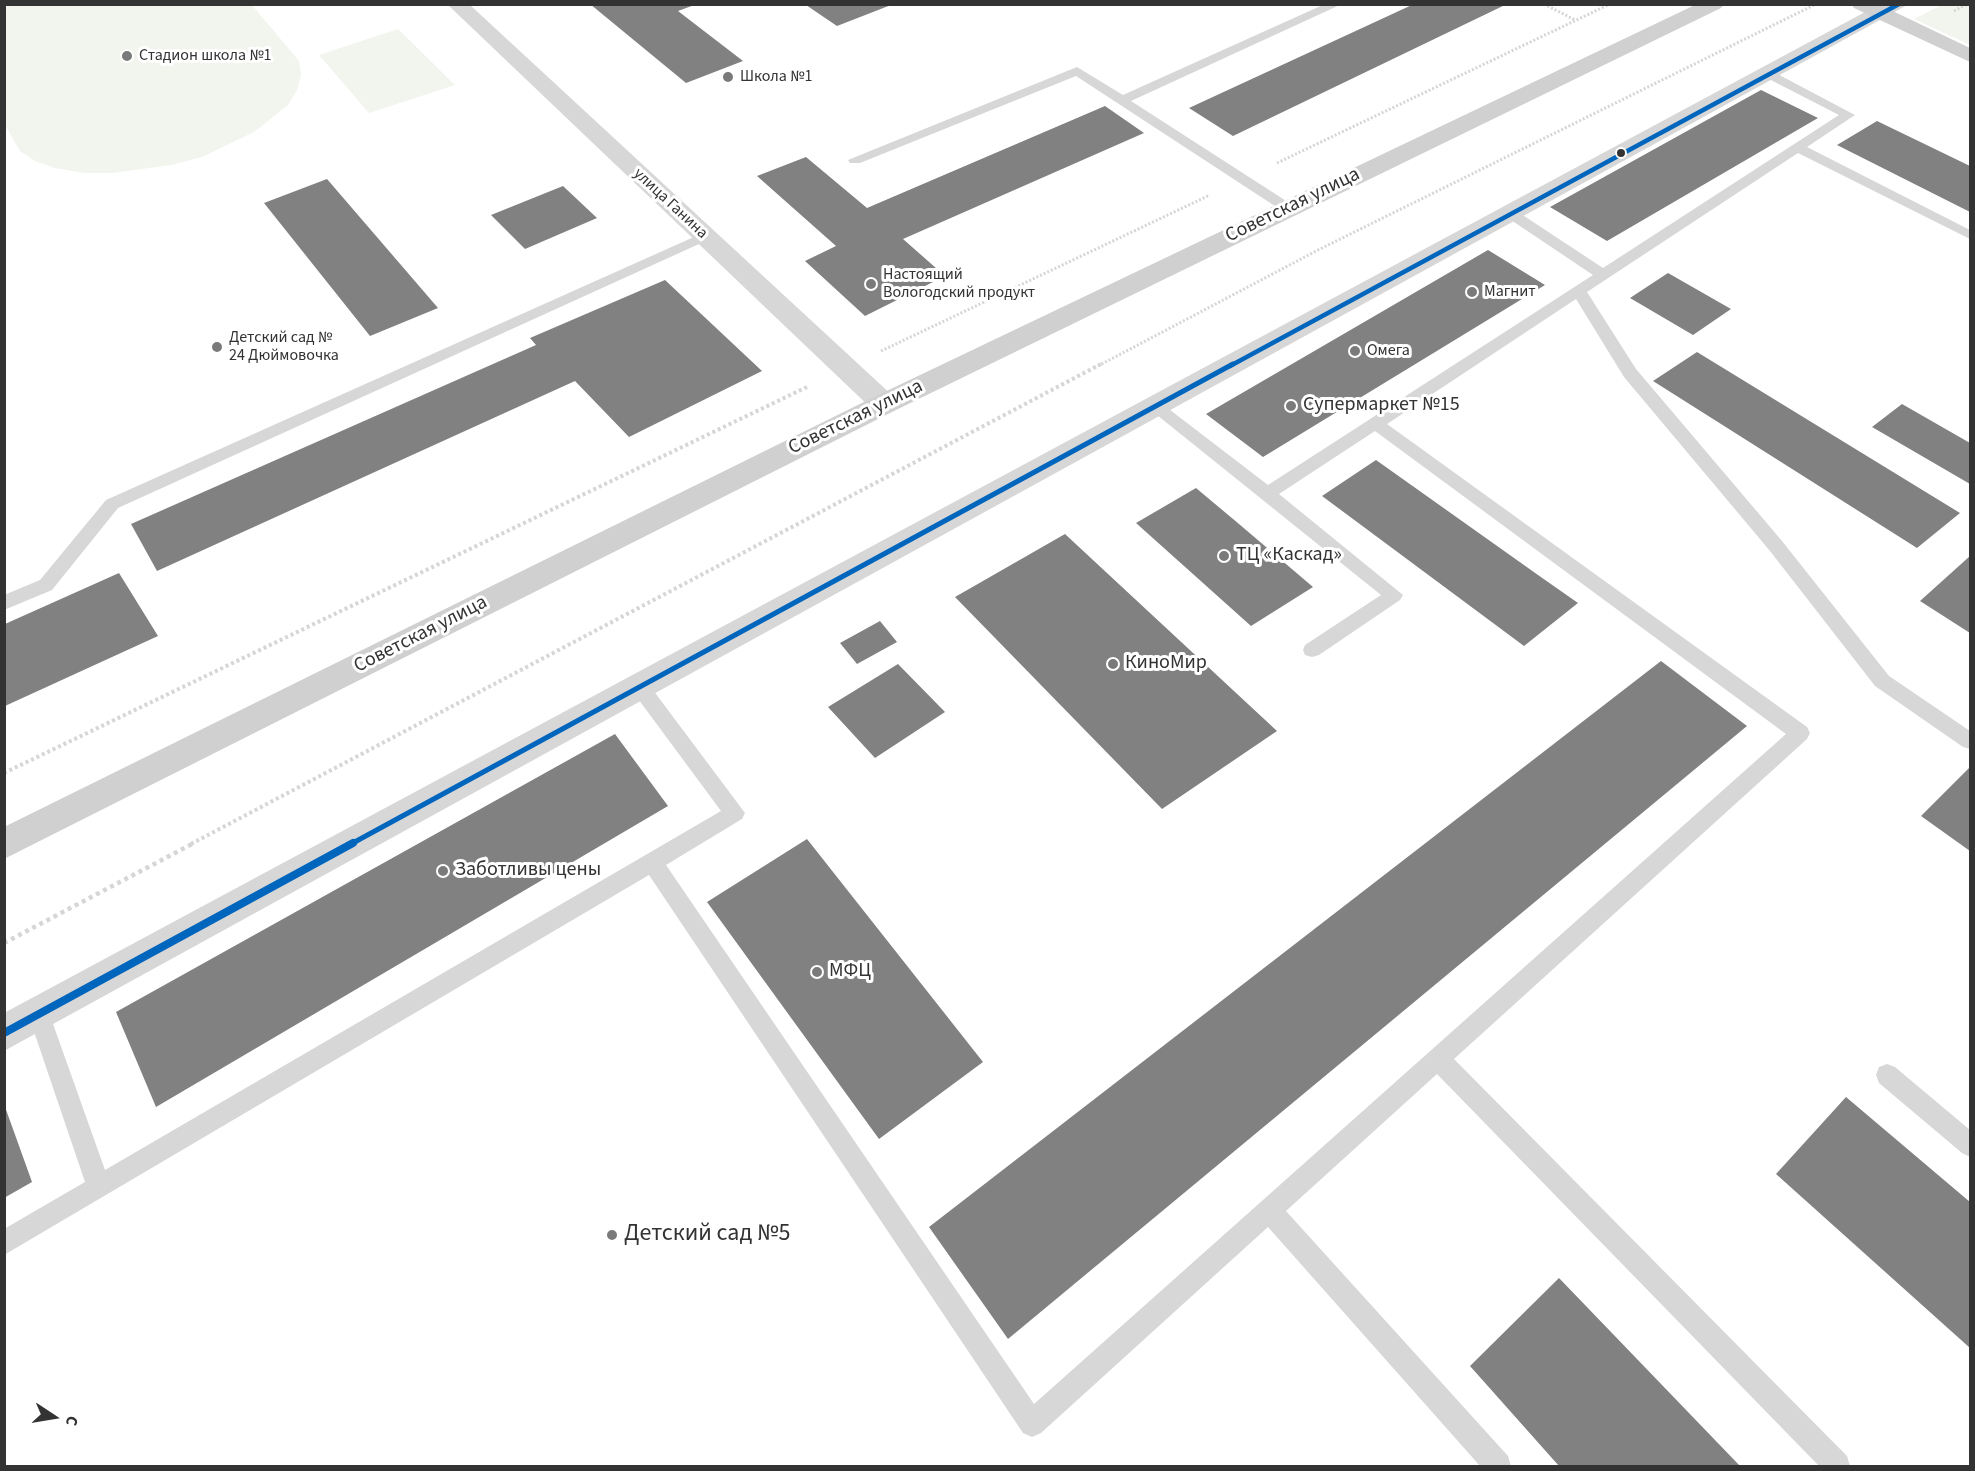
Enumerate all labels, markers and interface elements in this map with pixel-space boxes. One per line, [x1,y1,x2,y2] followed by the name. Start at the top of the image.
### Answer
[139,46,272,66] place label: Стадион школа №1
[120,49,134,63] marker: Стадион школа №1
[740,67,812,87] place label: Школа №1
[721,70,735,84] marker: Школа №1
[1615,147,1627,159] unlabelled marker
[1222,163,1364,249] street label: Советская улица
[629,165,711,243] street label: улица Ганина
[883,265,1035,303] place label: Настоящий Вологодский продукт
[864,277,878,291] marker: Настоящий Вологодский продукт
[1484,282,1536,302] place label: Магнит
[1465,285,1479,299] marker: Магнит
[229,328,339,366] place label: Детский сад № 24 Дюймовочка
[210,340,224,354] marker: Детский сад № 24 Дюймовочка
[1367,341,1410,361] place label: Омега
[1348,344,1362,358] marker: Омега
[785,375,927,461] street label: Советская улица
[1303,394,1460,418] place label: Супермаркет №15
[1284,399,1298,413] marker: Супермаркет №15
[1236,544,1342,568] place label: ТЦ «Каскад»
[1217,549,1231,563] marker: ТЦ «Каскад»
[350,591,492,679] street label: Советская улица
[1125,652,1207,676] place label: КиноМир
[1106,657,1120,671] marker: КиноМир
[455,859,601,883] place label: Заботливы цены
[436,864,450,878] marker: Заботливы цены
[829,960,871,984] place label: МФЦ
[810,965,824,979] marker: МФЦ
[624,1221,790,1249] place label: Детский сад №5
[605,1228,619,1242] marker: Детский сад №5
[24,1387,84,1447] north arrow
[60,1414,83,1428] text: С

